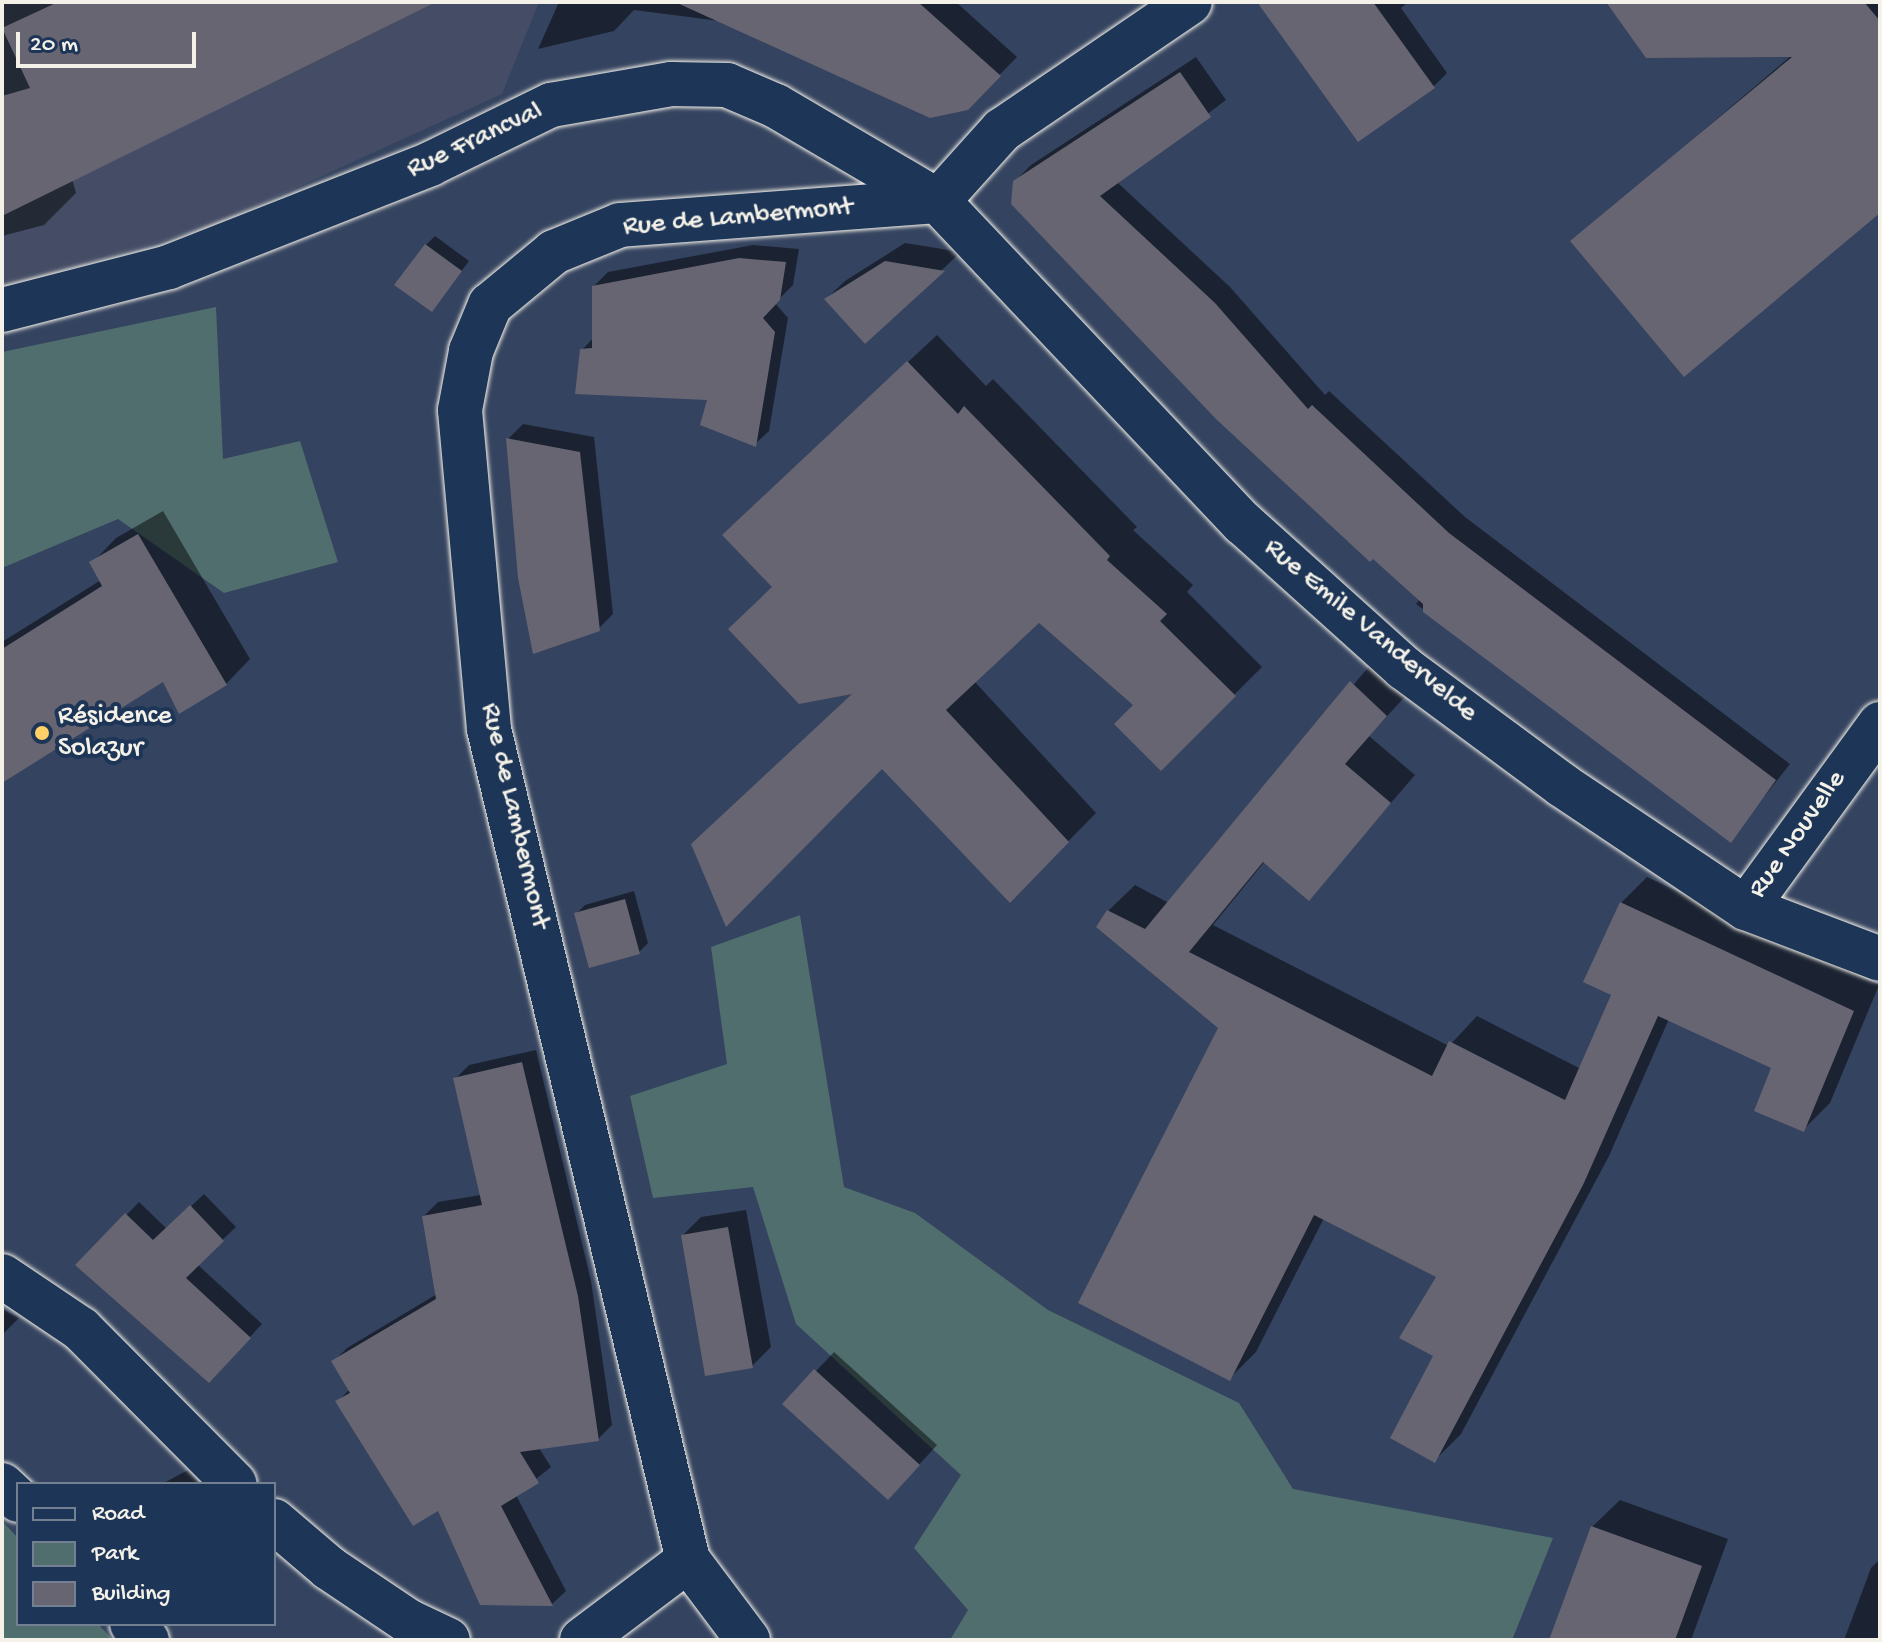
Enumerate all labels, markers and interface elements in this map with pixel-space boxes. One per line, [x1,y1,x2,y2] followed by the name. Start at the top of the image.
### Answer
[20,16,200,66] scale bar
[30,31,78,60] text: 20 m
[402,95,548,187] street label: Rue Francval
[622,191,854,245] street label: Rue de Lambermont
[1256,532,1484,730] street label: Rue Emile Vandervelde
[58,700,172,766] place label: Résidence Solazur
[472,700,556,932] street label: Rue de Lambermont
[33,724,51,742] marker: Résidence Solazur
[1742,765,1854,905] street label: Rue Nouvelle
[16,1482,276,1626] legend
[92,1500,144,1529] text: Road
[92,1540,138,1569] text: Park
[92,1580,170,1609] text: Building

